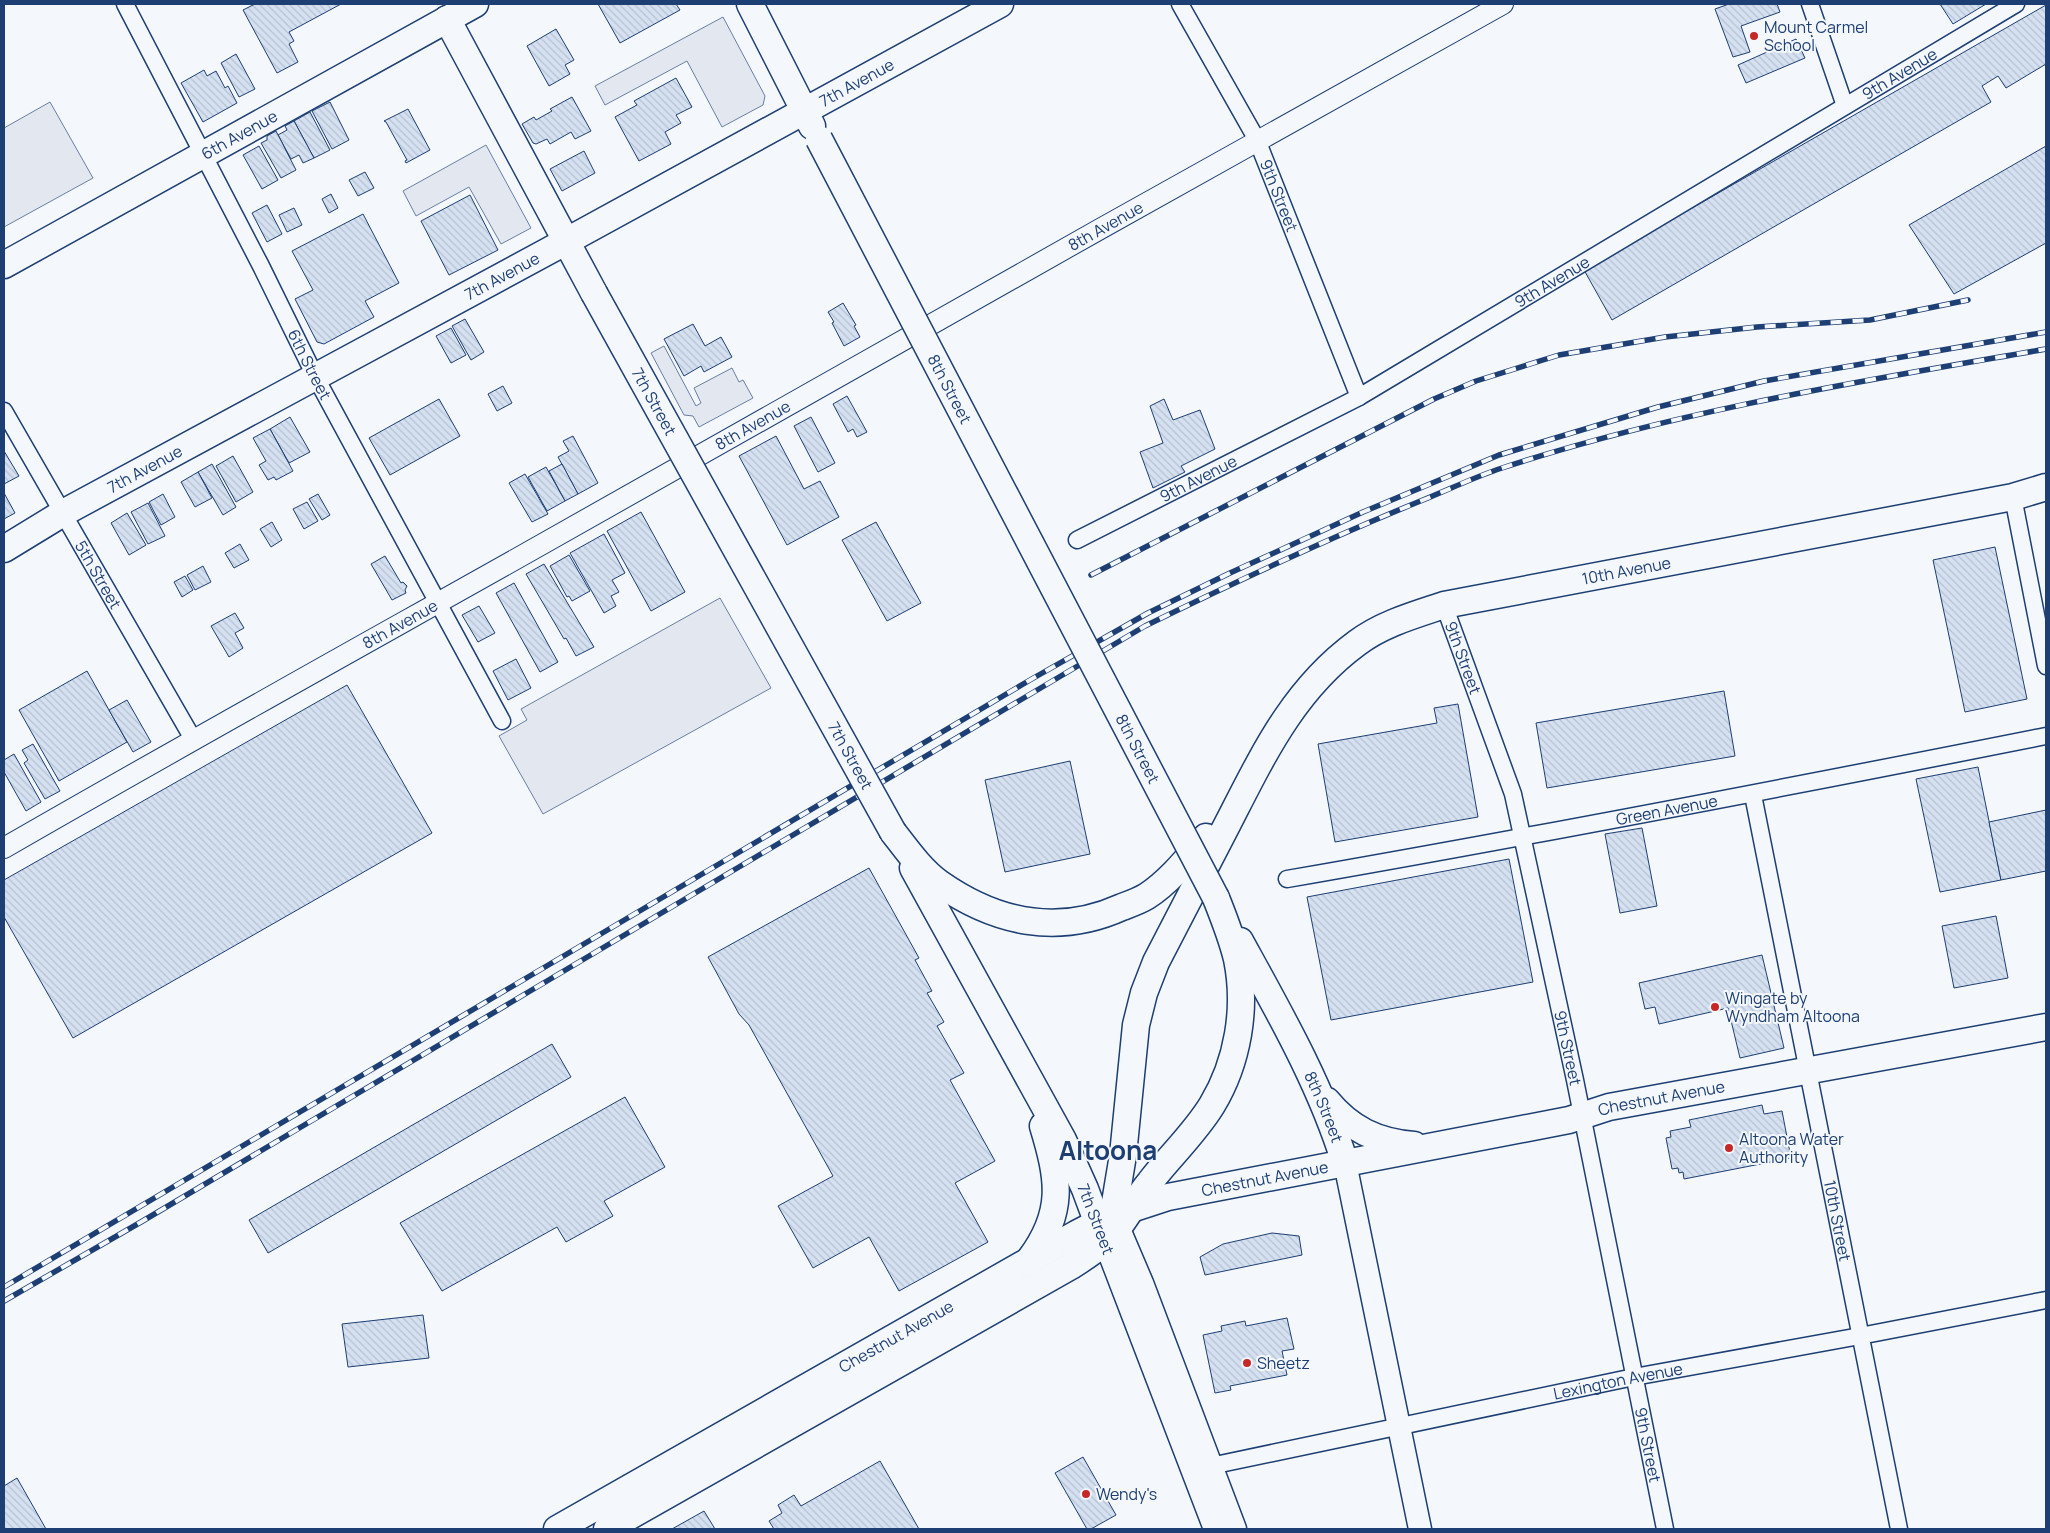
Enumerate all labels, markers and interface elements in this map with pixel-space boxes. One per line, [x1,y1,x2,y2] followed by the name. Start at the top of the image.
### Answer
[1764,16,1868,56] place label: Mount Carmel School
[1748,30,1760,42] marker: Mount Carmel School
[1858,43,1941,105] street label: 9th Avenue
[815,53,898,112] street label: 7th Avenue
[197,105,281,165] street label: 6th Avenue
[1255,156,1303,235] street label: 9th Street
[1064,196,1147,256] street label: 8th Avenue
[461,247,543,305] street label: 7th Avenue
[1510,251,1594,313] street label: 9th Avenue
[283,326,337,404] street label: 6th Street
[922,350,977,427] street label: 8th Street
[627,364,682,439] street label: 7th Street
[711,395,794,455] street label: 8th Avenue
[103,440,186,498] street label: 7th Avenue
[1156,450,1241,507] street label: 9th Avenue
[70,537,127,613] street label: 5th Street
[1580,551,1673,590] street label: 10th Avenue
[358,594,442,654] street label: 8th Avenue
[1440,618,1487,697] street label: 9th Street
[1111,710,1165,787] street label: 8th Street
[823,718,878,793] street label: 7th Street
[1614,789,1719,830] street label: Green Avenue
[1725,987,1860,1027] place label: Wingate by Wyndham Altoona
[1709,1001,1721,1013] marker: Wingate by Wyndham Altoona
[1549,1008,1587,1087] street label: 9th Street
[1299,1067,1348,1146] street label: 8th Street
[1595,1075,1727,1121] street label: Chestnut Avenue
[1739,1128,1844,1168] place label: Altoona Water Authority
[1059,1132,1157,1168] district label: Altoona
[1723,1142,1735,1154] marker: Altoona Water Authority
[1200,1155,1330,1201] street label: Chestnut Avenue
[1819,1178,1856,1263] street label: 10th Street
[1072,1180,1120,1258] street label: 7th Street
[835,1295,957,1378] street label: Chestnut Avenue
[1257,1352,1310,1374] place label: Sheetz
[1241,1357,1253,1369] marker: Sheetz
[1551,1357,1684,1405] street label: Lexington Avenue
[1630,1405,1666,1484] street label: 9th Street
[1096,1483,1157,1505] place label: Wendy's
[1080,1488,1092,1500] marker: Wendy's

